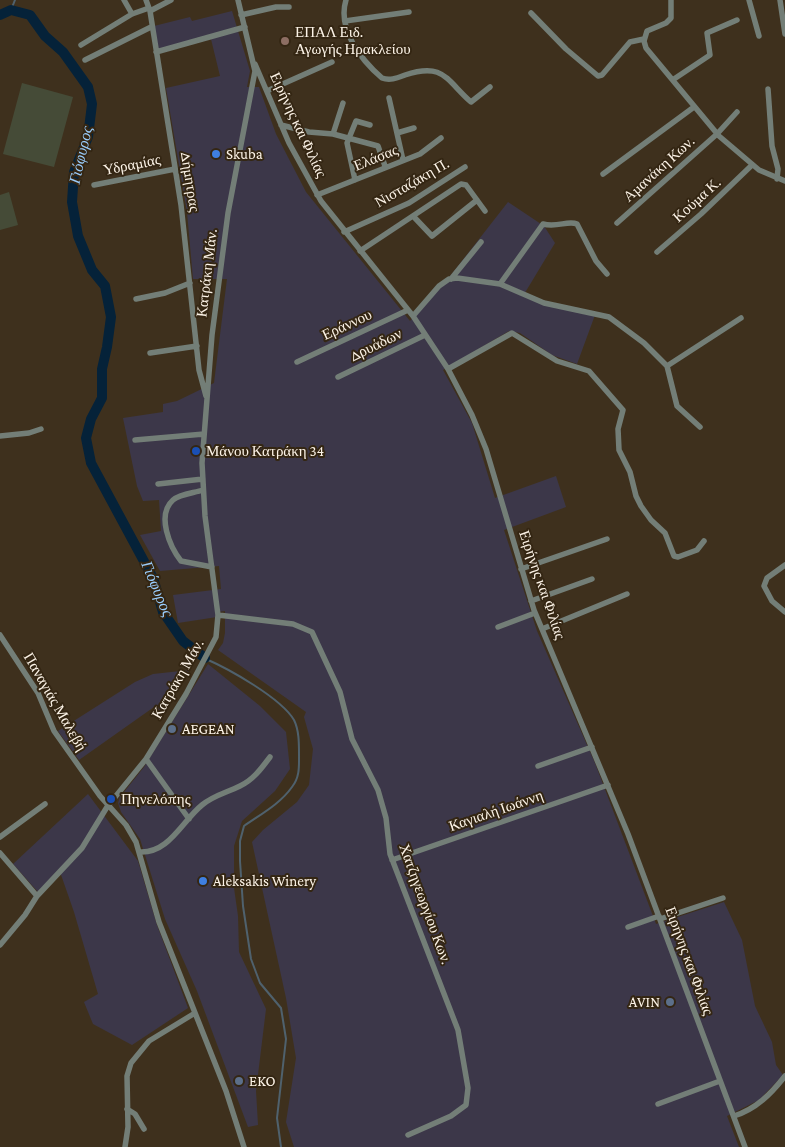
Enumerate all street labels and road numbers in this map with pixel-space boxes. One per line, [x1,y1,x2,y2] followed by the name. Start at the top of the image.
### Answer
[266,69,330,181] street label: Ειρήνης και Φιλίας
[620,132,698,206] street label: Αμανάκη Κων.
[351,141,401,175] street label: Ελάσας
[102,151,162,179] street label: Υδραμίας
[176,151,204,213] street label: Δήμητρας
[372,154,452,212] street label: Νισταζάκη Π.
[669,174,725,226] street label: Κούμα Κ.
[193,228,221,318] street label: Κατράκη Μάν.
[319,306,375,344] street label: Εράννου
[347,325,405,365] street label: Δρυάδων
[515,528,569,642] street label: Ειρήνης και Φιλίας
[148,636,208,722] street label: Κατράκη Μάν.
[19,649,91,755] street label: Παναγιάς Μαλεβή
[446,786,546,836] street label: Καγιαλή Ιωάννη
[395,841,455,967] street label: Χατζηγεωργίου Κων.
[661,904,717,1018] street label: Ειρήνης και Φιλίας

